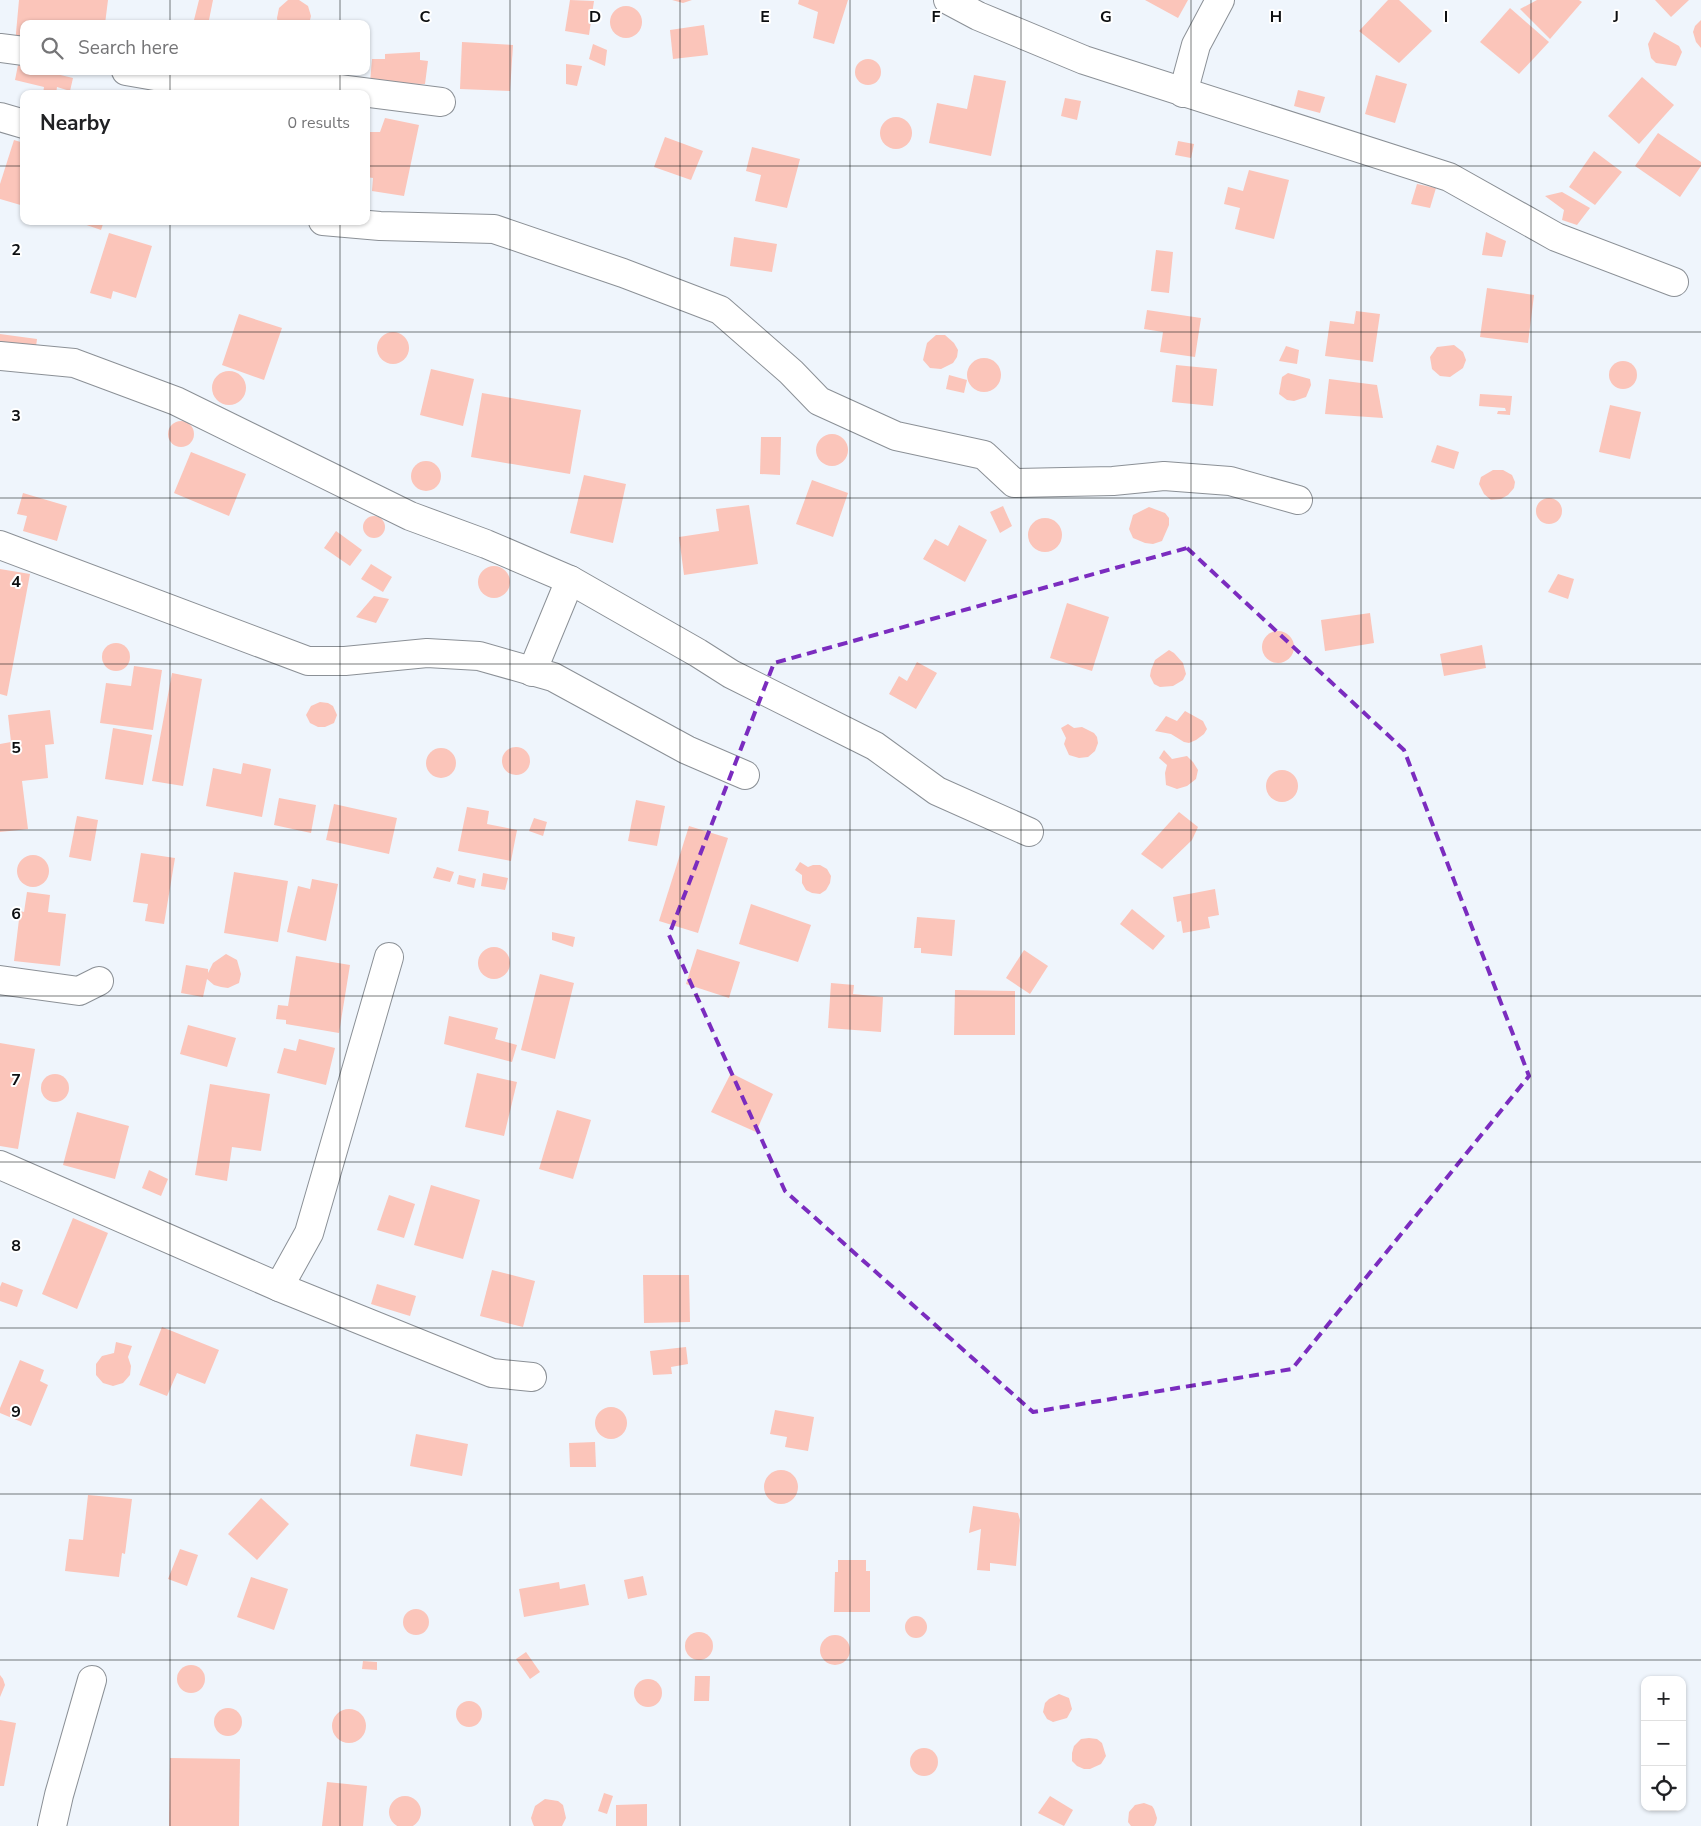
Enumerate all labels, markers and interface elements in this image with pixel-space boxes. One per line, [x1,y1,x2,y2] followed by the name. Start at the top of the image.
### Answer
[420,6,431,28] text: C
[589,6,601,28] text: D
[760,6,770,28] text: E
[932,6,941,28] text: F
[1100,6,1112,28] text: G
[1270,6,1282,28] text: H
[1444,6,1448,28] text: I
[1612,6,1619,28] text: J
[20,20,370,75] search box
[38,34,66,62] icon: search
[78,35,179,61] text: Search here
[40,109,110,137] text: Nearby
[288,112,350,134] text: 0 results
[11,239,21,261] text: 2
[11,405,21,427] text: 3
[11,571,21,593] text: 4
[11,737,21,759] text: 5
[11,903,21,925] text: 6
[11,1069,21,1091] text: 7
[11,1235,21,1257] text: 8
[11,1401,21,1423] text: 9
[1641,1676,1686,1811] map controls
[1641,1676,1686,1721] button: +
[1641,1721,1686,1766] button: −
[1641,1766,1686,1811] button: locate

